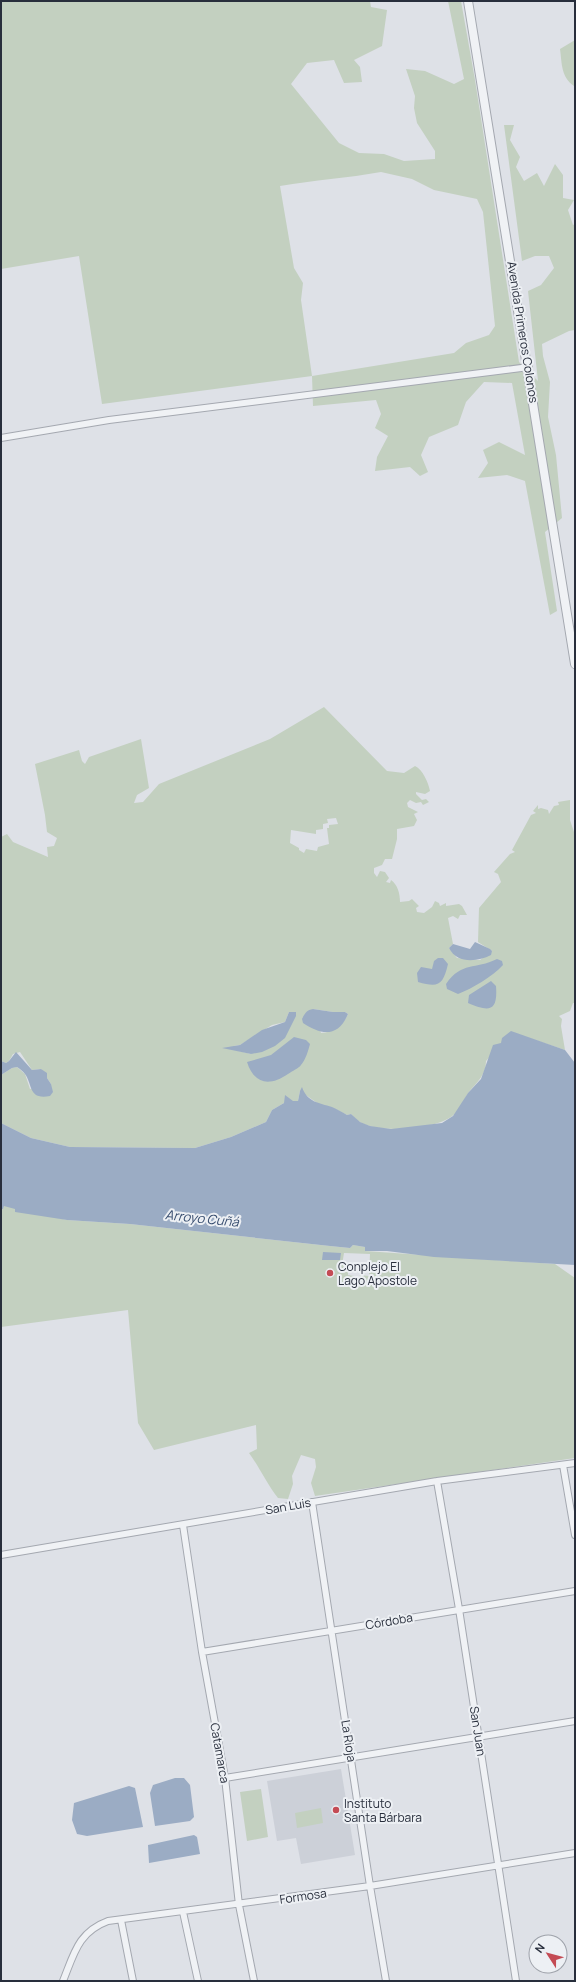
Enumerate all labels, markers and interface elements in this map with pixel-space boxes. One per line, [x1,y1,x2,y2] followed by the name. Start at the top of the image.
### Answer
[503,260,543,404] street label: Avenida Primeros Colonos
[164,1205,240,1231] water label: Arroyo Cuñá
[338,1258,417,1289] place label: Conplejo El Lago Apostole
[325,1268,335,1278] marker: Conplejo El Lago Apostole
[264,1494,312,1518] street label: San Luis
[364,1608,414,1634] street label: Córdoba
[466,1705,490,1757] street label: San Juan
[337,1719,361,1763] street label: La Rioja
[206,1721,234,1785] street label: Catamarca
[344,1795,422,1826] place label: Instituto Santa Bárbara
[331,1805,341,1815] marker: Instituto Santa Bárbara
[278,1884,328,1908] street label: Formosa
[528,1934,568,1974] north arrow
[531,1940,548,1955] text: N

